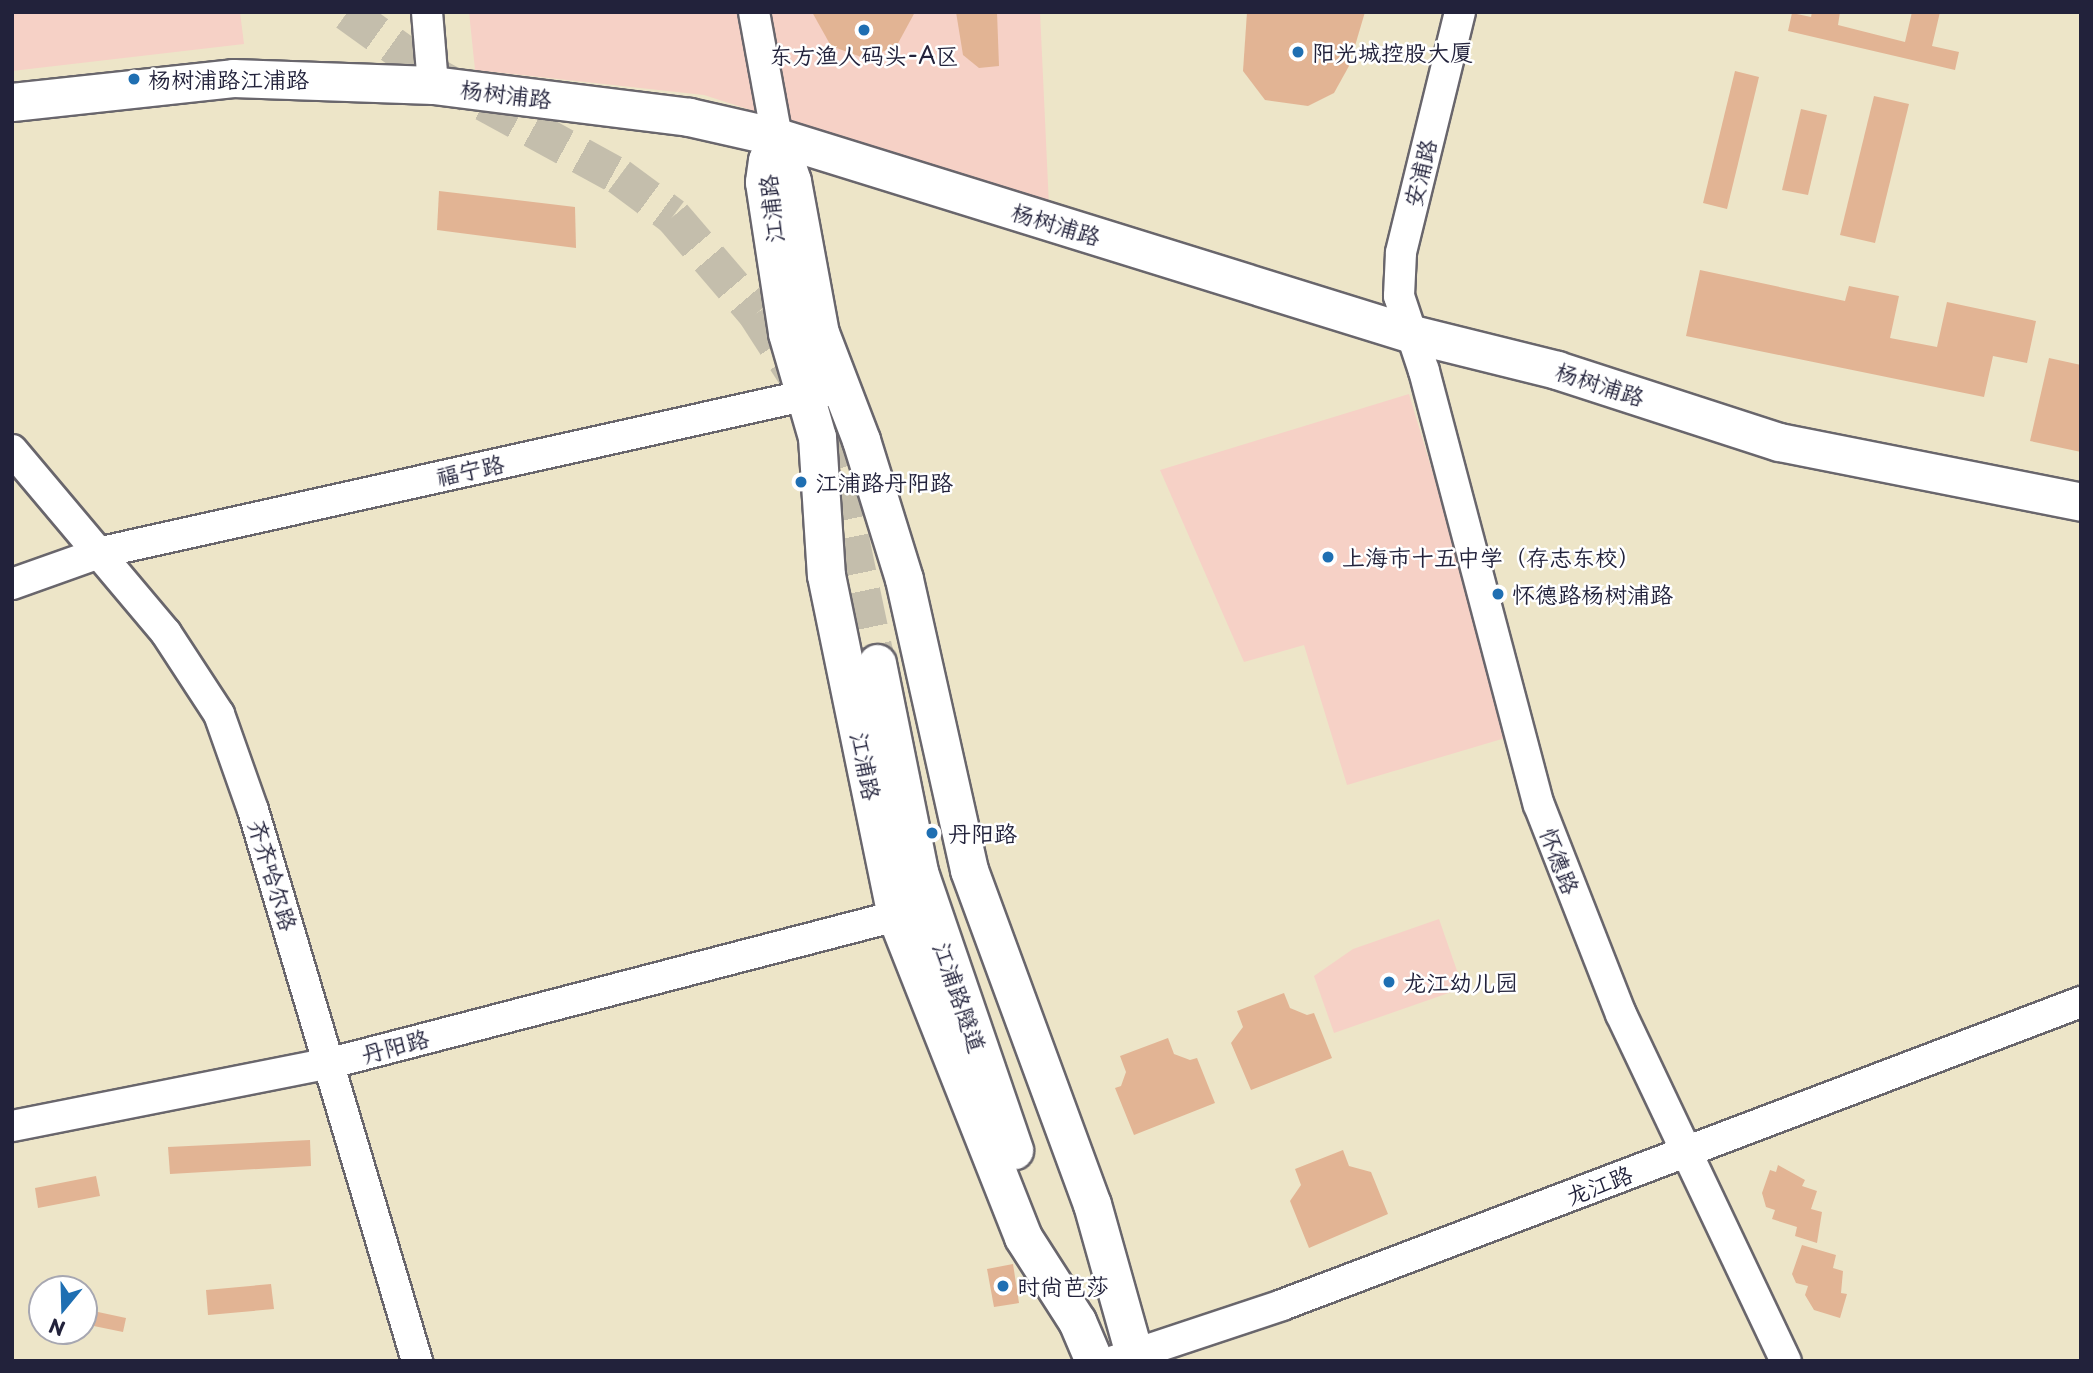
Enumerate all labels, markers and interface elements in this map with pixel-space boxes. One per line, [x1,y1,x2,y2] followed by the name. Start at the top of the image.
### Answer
[856,22,872,38] marker: 东方渔人码头-A区
[1312,38,1473,66] place label: 阳光城控股大厦
[769,41,959,69] place label: 东方渔人码头-A区
[1290,44,1306,60] marker: 阳光城控股大厦
[148,65,309,93] place label: 杨树浦路江浦路
[126,71,142,87] marker: 杨树浦路江浦路
[459,75,553,113] street label: 杨树浦路
[1398,136,1442,210] street label: 安浦路
[754,173,788,245] street label: 江浦路
[1008,197,1104,251] street label: 杨树浦路
[1552,357,1648,411] street label: 杨树浦路
[433,449,507,491] street label: 福宁路
[815,468,953,496] place label: 江浦路丹阳路
[793,474,809,490] marker: 江浦路丹阳路
[1342,543,1641,571] place label: 上海市十五中学（存志东校）
[1320,549,1336,565] marker: 上海市十五中学（存志东校）
[1512,580,1673,608] place label: 怀德路杨树浦路
[1490,586,1506,602] marker: 怀德路杨树浦路
[846,730,886,802] street label: 江浦路
[243,816,303,934] street label: 齐齐哈尔路
[948,819,1017,847] place label: 丹阳路
[922,823,942,843] marker: 丹阳路
[1535,824,1585,898] street label: 怀德路
[928,938,992,1056] street label: 江浦路隧道
[1403,968,1518,996] place label: 龙江幼儿园
[1381,974,1397,990] marker: 龙江幼儿园
[358,1024,432,1068] street label: 丹阳路
[1562,1160,1636,1210] street label: 龙江路
[1017,1272,1109,1300] place label: 时尚芭莎
[28,1275,98,1345] north arrow
[995,1278,1011,1294] marker: 时尚芭莎
[45,1312,68,1344] text: N

